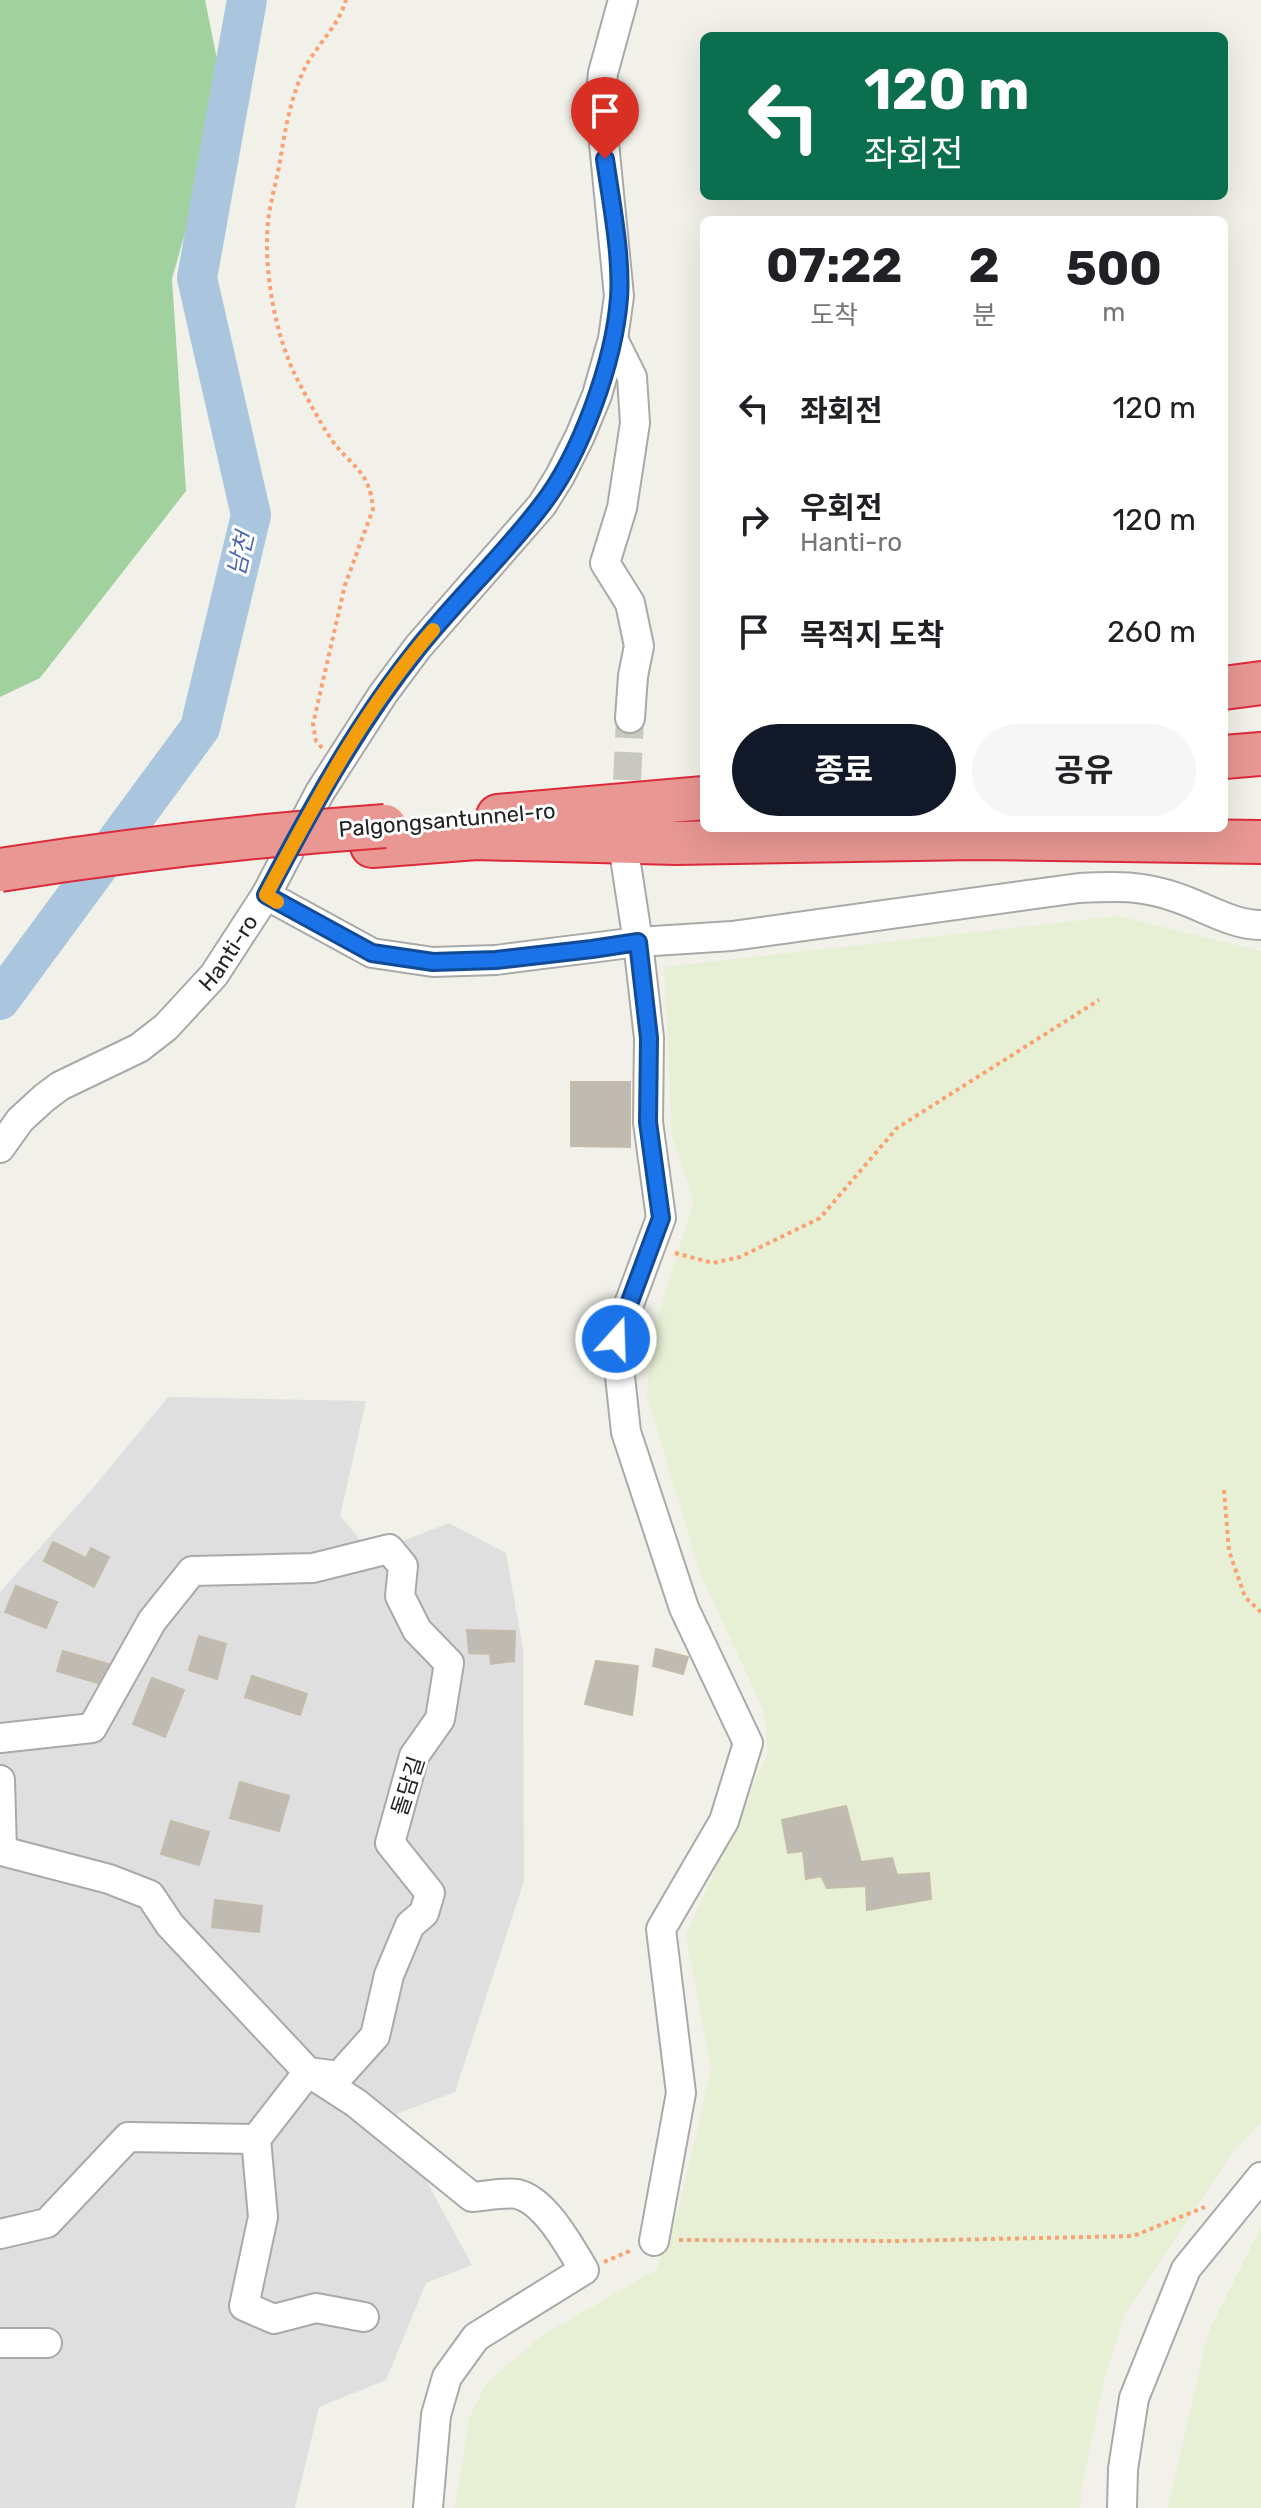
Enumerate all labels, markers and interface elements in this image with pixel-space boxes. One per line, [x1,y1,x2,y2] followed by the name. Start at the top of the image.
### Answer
[864,57,1030,123] text: 120 m
[732,64,836,168] icon: left
[571,77,639,159] pin
[583,89,627,133] icon: arrive
[864,132,963,175] text: 좌회전
[766,237,903,294] text: 07:22
[969,237,1000,294] text: 2
[1066,240,1162,297] text: 500
[1102,297,1125,328] text: m
[810,300,858,331] text: 도착
[972,300,996,331] text: 분
[732,386,776,430] icon: left
[1112,390,1196,426] text: 120 m
[800,393,883,429] text: 좌회전
[800,490,883,526] text: 우회전
[732,498,776,542] icon: right
[1112,502,1196,538] text: 120 m
[222,526,260,579] water label: 남천
[800,527,902,558] text: Hanti-ro
[732,610,776,654] icon: arrive
[1107,614,1196,650] text: 260 m
[800,617,944,653] text: 목적지 도착
[732,724,956,816] button: 종료
[972,724,1196,816] button: 공유
[337,797,557,843] street label: Palgongsantunnel-ro
[193,909,263,997] street label: Hanti-ro
[574,1297,658,1381] position arrow
[386,1753,430,1819] street label: 돌담길

